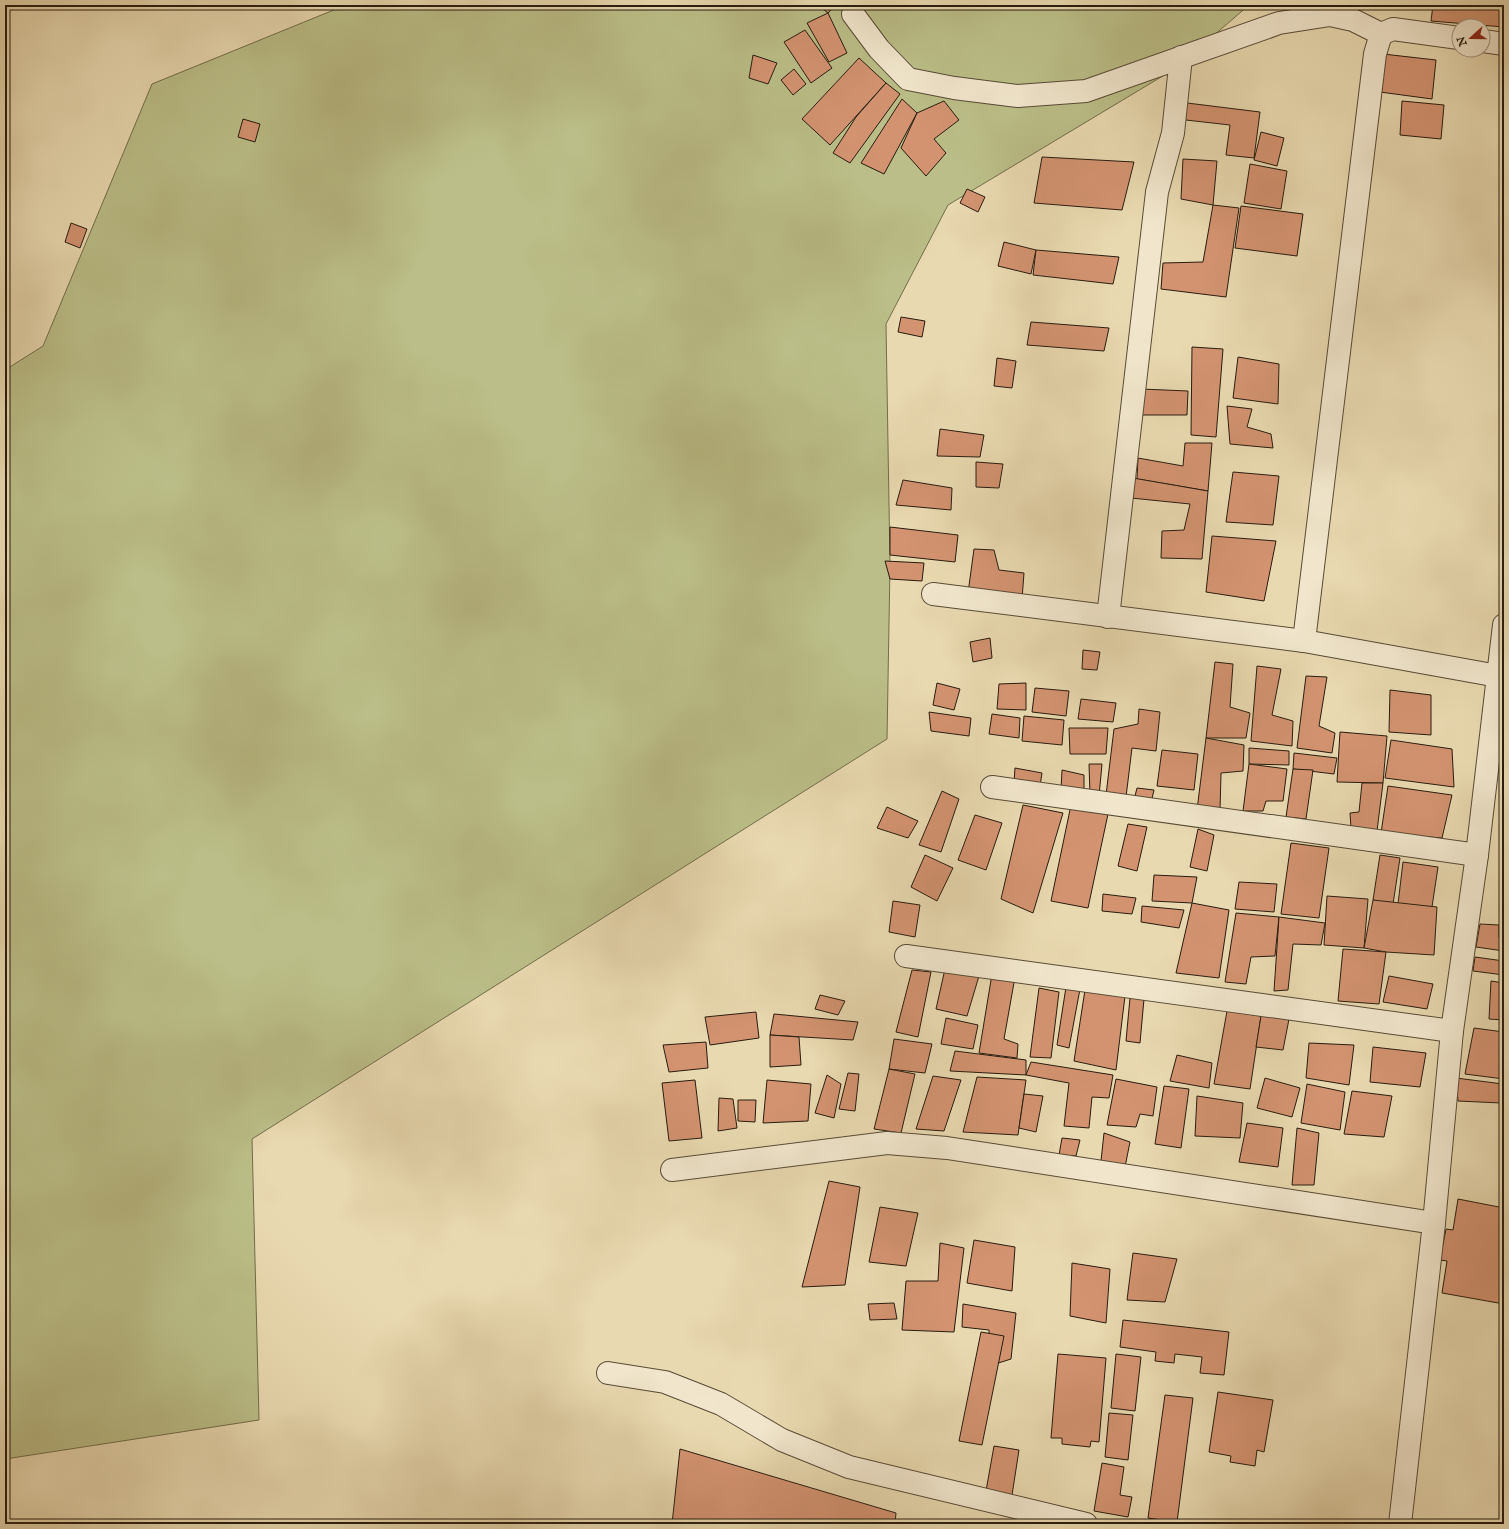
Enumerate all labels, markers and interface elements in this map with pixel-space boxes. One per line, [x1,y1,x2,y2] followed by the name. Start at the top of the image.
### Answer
[1451,18,1491,58] north arrow
[1454,34,1471,49] text: N

